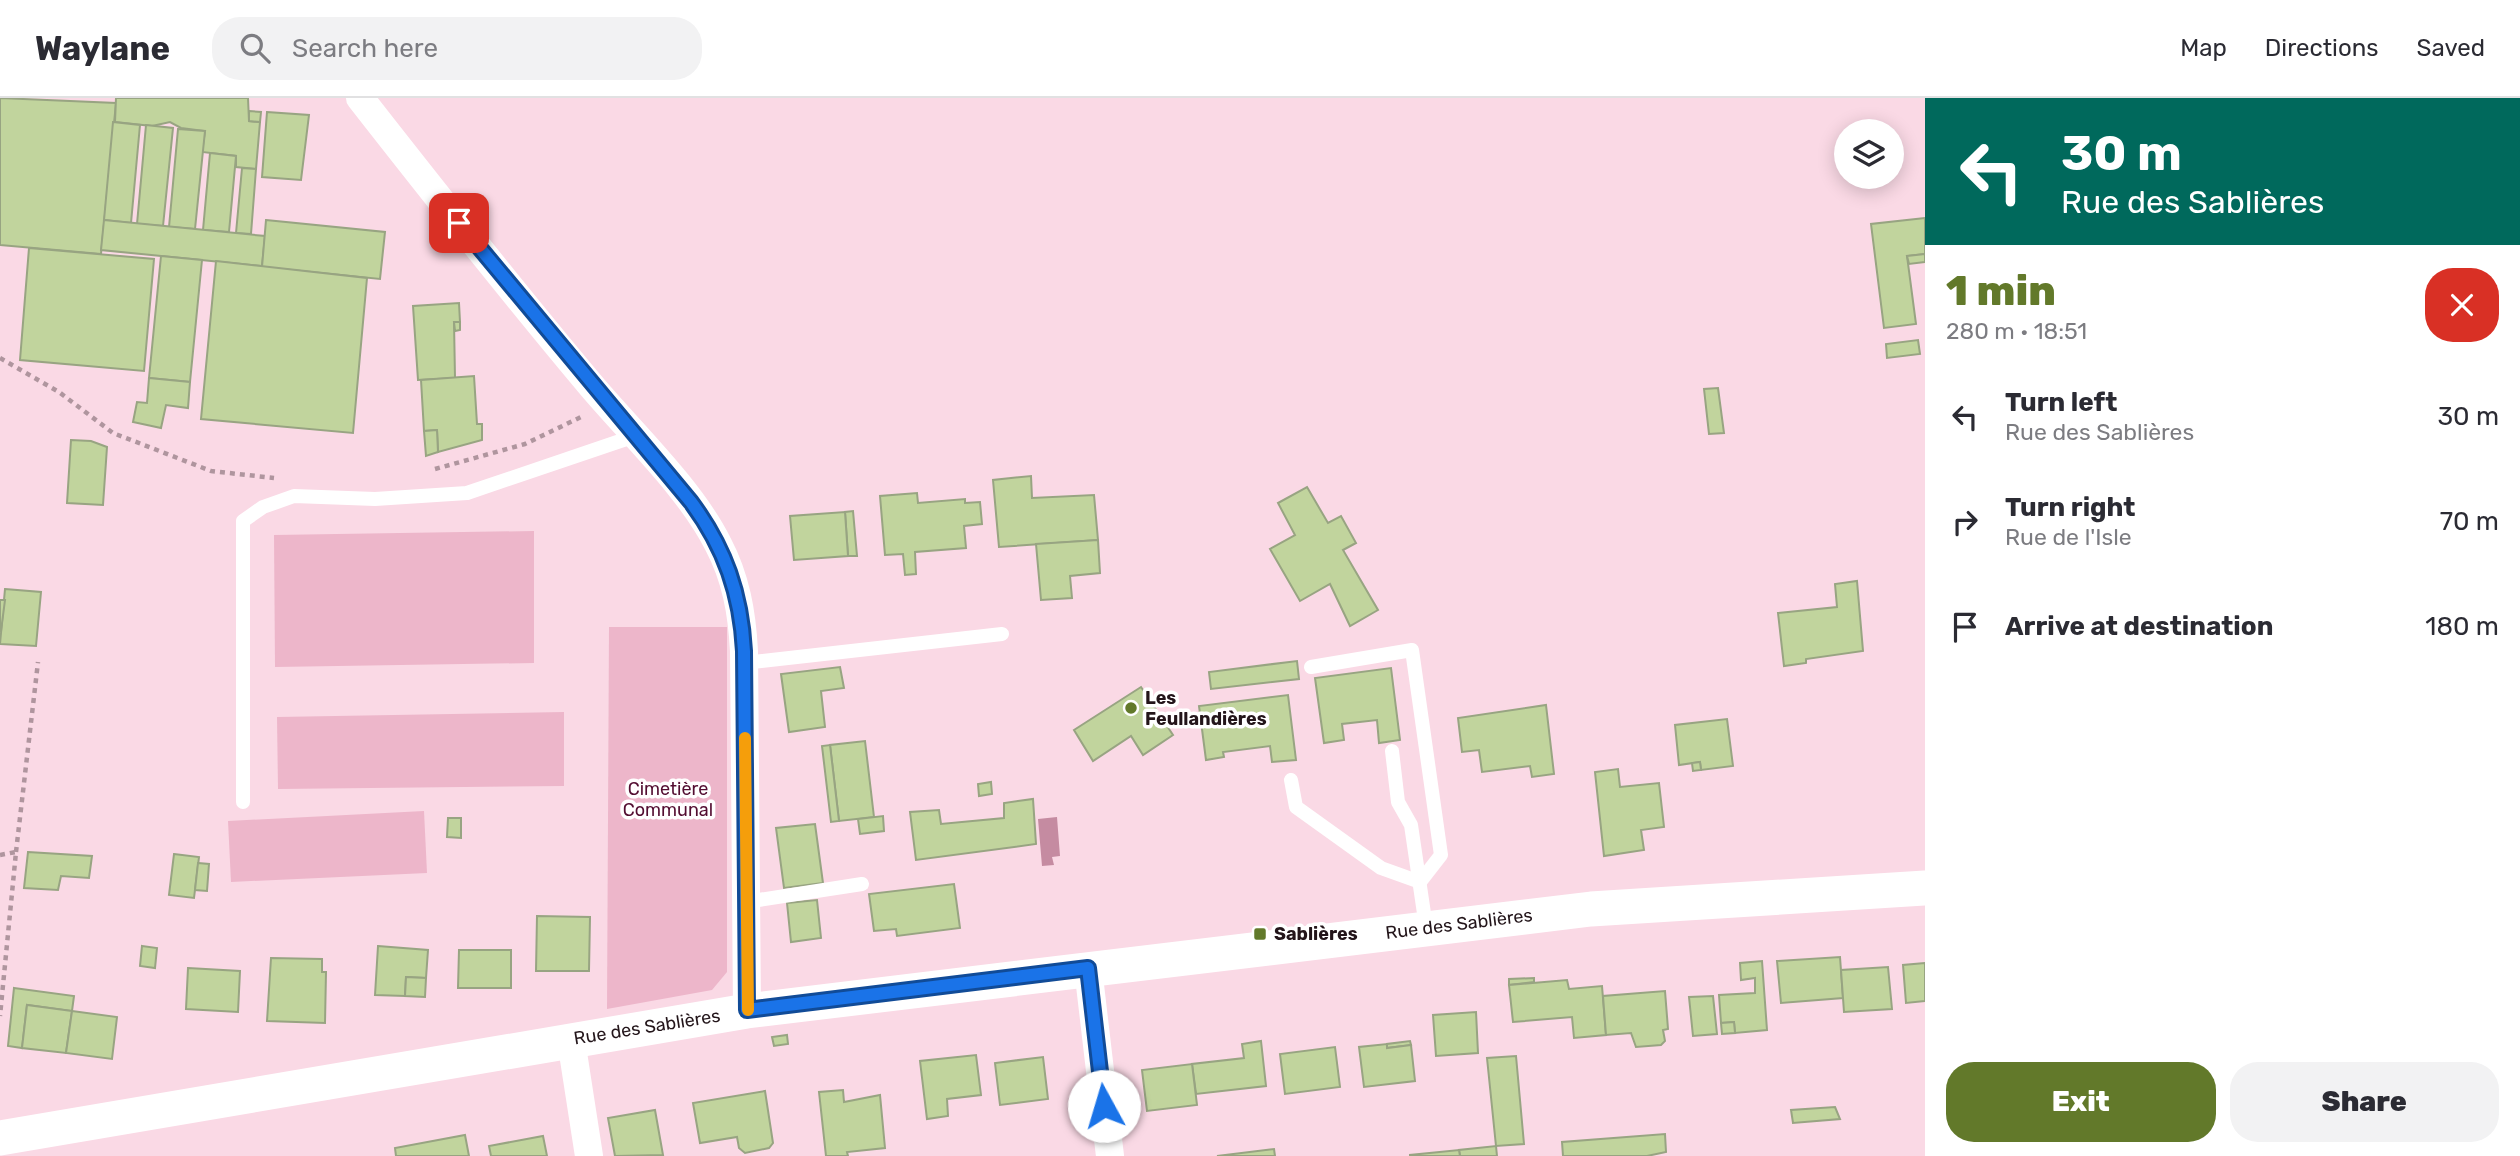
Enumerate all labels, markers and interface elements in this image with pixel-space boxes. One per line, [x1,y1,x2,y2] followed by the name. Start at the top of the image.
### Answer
[212,17,702,80] search box
[35,29,170,68] text: Waylane
[236,29,274,67] icon: search
[292,33,438,64] text: Search here
[2180,34,2227,62] text: Map
[2265,34,2378,62] text: Directions
[2416,34,2485,62] text: Saved
[1834,119,1904,189] map controls
[1834,119,1904,189] button: layers
[2061,124,2182,182] text: 30 m
[1946,126,2037,217] icon: left
[2061,183,2324,221] text: Rue des Sablières
[429,193,489,253] pin
[440,204,478,242] icon: arrive
[1946,266,2056,316] text: 1 min
[2425,268,2499,342] button: close
[1946,317,2087,345] text: 280 m · 18:51
[2005,387,2117,418] text: Turn left
[1946,398,1984,436] icon: left
[2437,401,2499,432] text: 30 m
[2005,418,2194,446] text: Rue des Sablières
[2005,492,2135,523] text: Turn right
[1946,503,1984,541] icon: right
[2440,506,2499,537] text: 70 m
[2005,523,2132,551] text: Rue de l'Isle
[1946,608,1984,646] icon: arrive
[2005,611,2273,642] text: Arrive at destination
[2425,611,2499,642] text: 180 m
[1145,687,1267,730] place label: Les Feullandières
[1123,700,1139,716] marker: Les Feullandières
[623,778,713,821] park label: Cimetière Communal
[1384,904,1534,944] street label: Rue des Sablières
[1274,923,1358,945] place label: Sablières
[1252,926,1268,942] marker: Sablières
[572,1005,722,1049] street label: Rue des Sablières
[1946,1062,2216,1142] button: Exit
[2230,1062,2499,1142] button: Share
[1067,1069,1141,1143] position arrow

